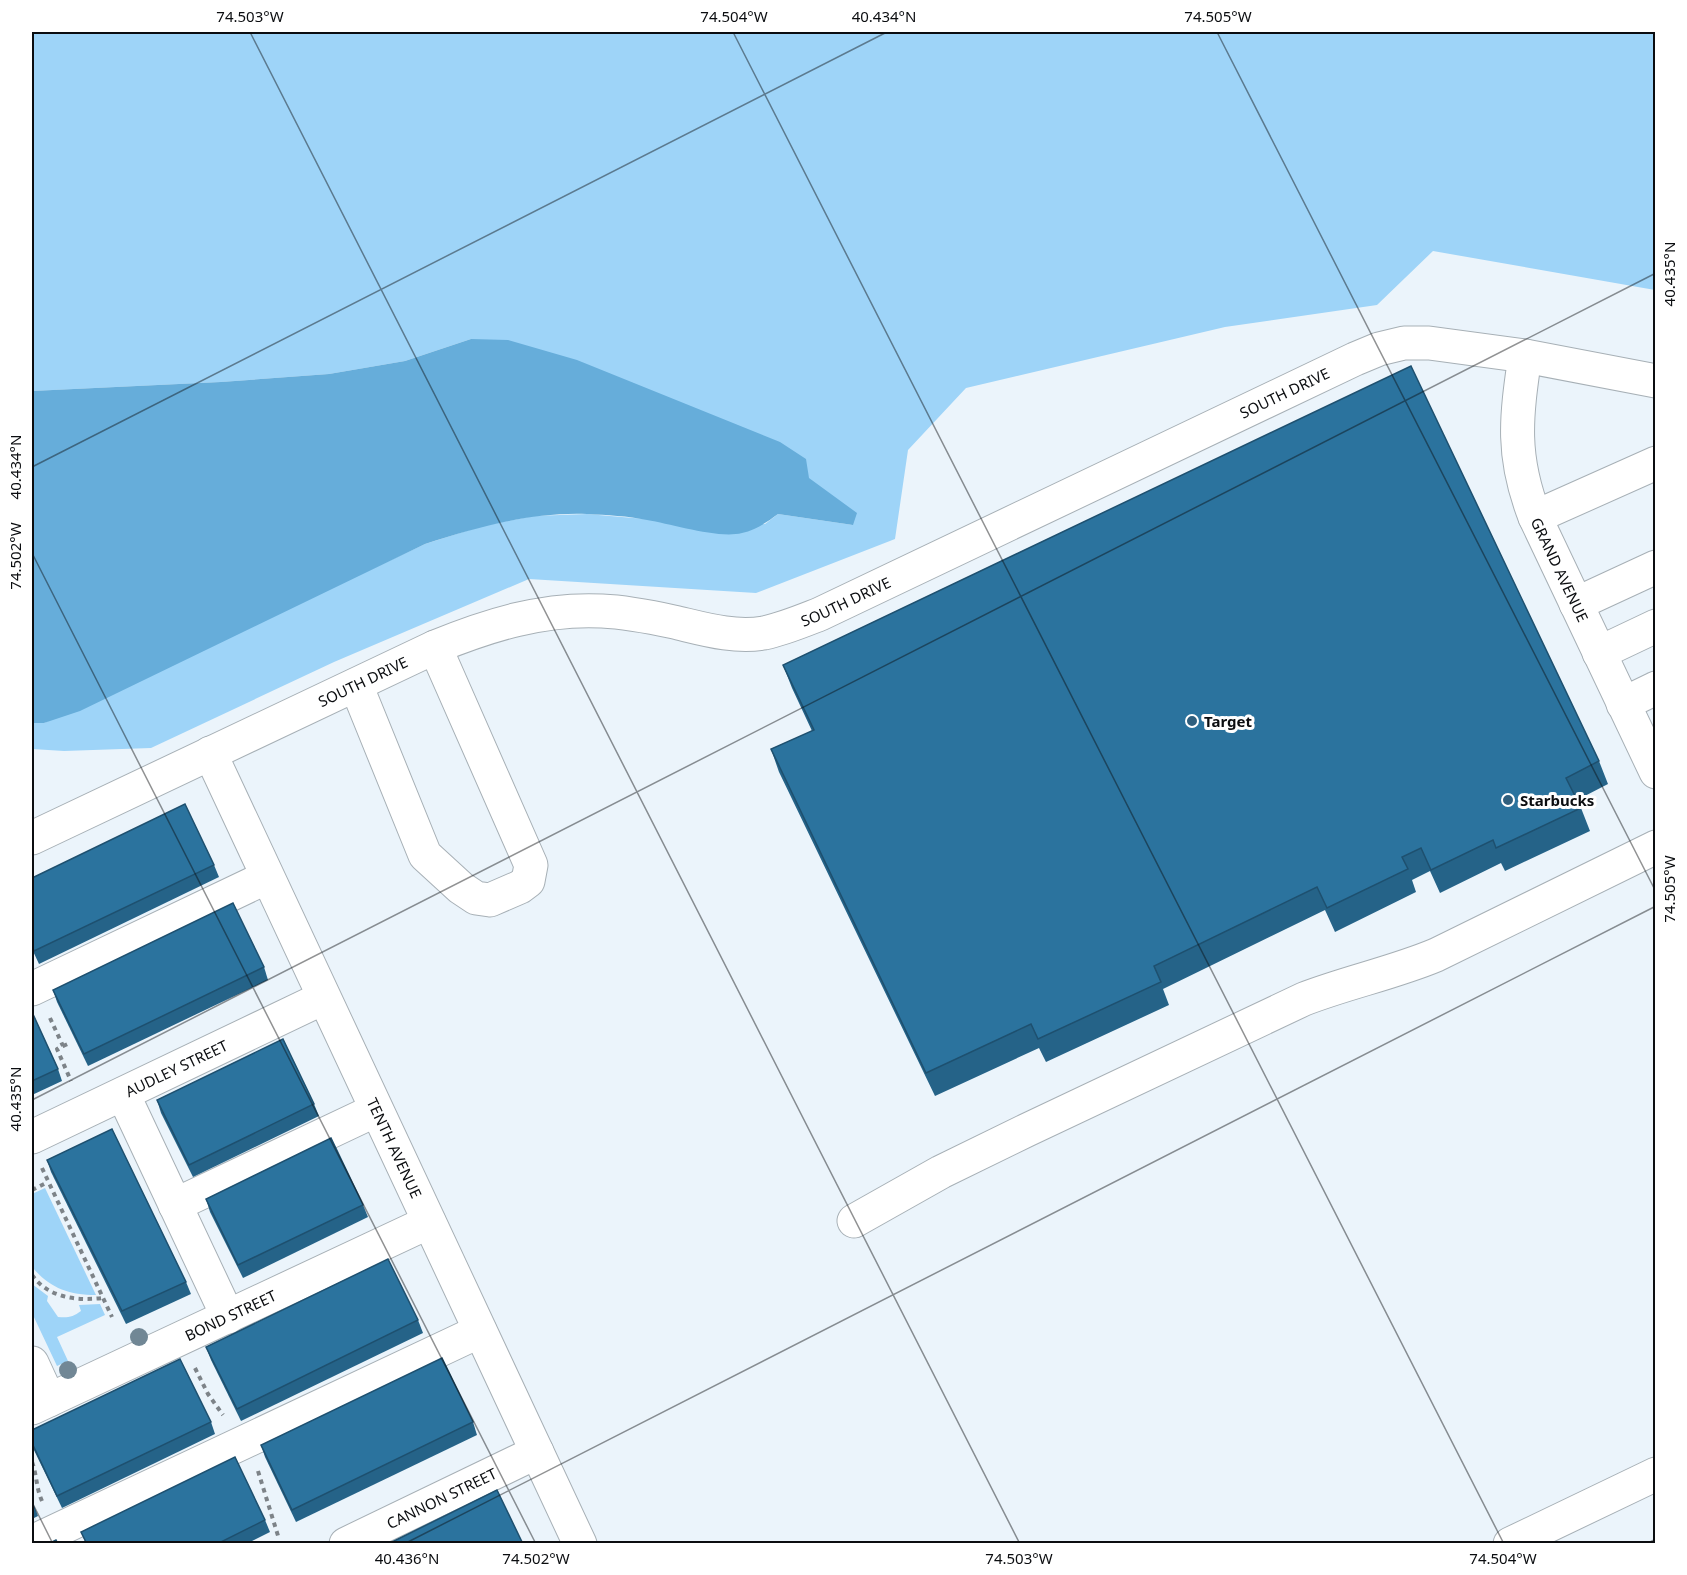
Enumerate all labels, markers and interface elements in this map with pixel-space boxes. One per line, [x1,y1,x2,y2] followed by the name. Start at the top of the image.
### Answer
[216,6,284,26] text: 74.503°W
[700,6,768,26] text: 74.504°W
[852,6,916,26] text: 40.434°N
[1184,6,1252,26] text: 74.505°W
[1659,242,1679,306] text: 40.435°N
[1236,363,1332,423] street label: SOUTH DRIVE
[5,435,25,499] text: 40.434°N
[1527,514,1593,625] street label: GRAND AVENUE
[5,522,25,590] text: 74.502°W
[798,572,894,631] street label: SOUTH DRIVE
[315,651,411,711] street label: SOUTH DRIVE
[1204,711,1252,731] place label: Target
[1185,714,1199,728] marker: Target
[1520,790,1594,810] place label: Starbucks
[1501,793,1515,807] marker: Starbucks
[1659,855,1679,923] text: 74.505°W
[122,1035,231,1101] street label: AUDLEY STREET
[5,1067,25,1131] text: 40.435°N
[363,1095,427,1201] street label: TENTH AVENUE
[181,1285,280,1345] street label: BOND STREET
[383,1463,500,1533] street label: CANNON STREET
[375,1548,439,1568] text: 40.436°N
[502,1548,570,1568] text: 74.502°W
[985,1548,1053,1568] text: 74.503°W
[1469,1548,1537,1568] text: 74.504°W

